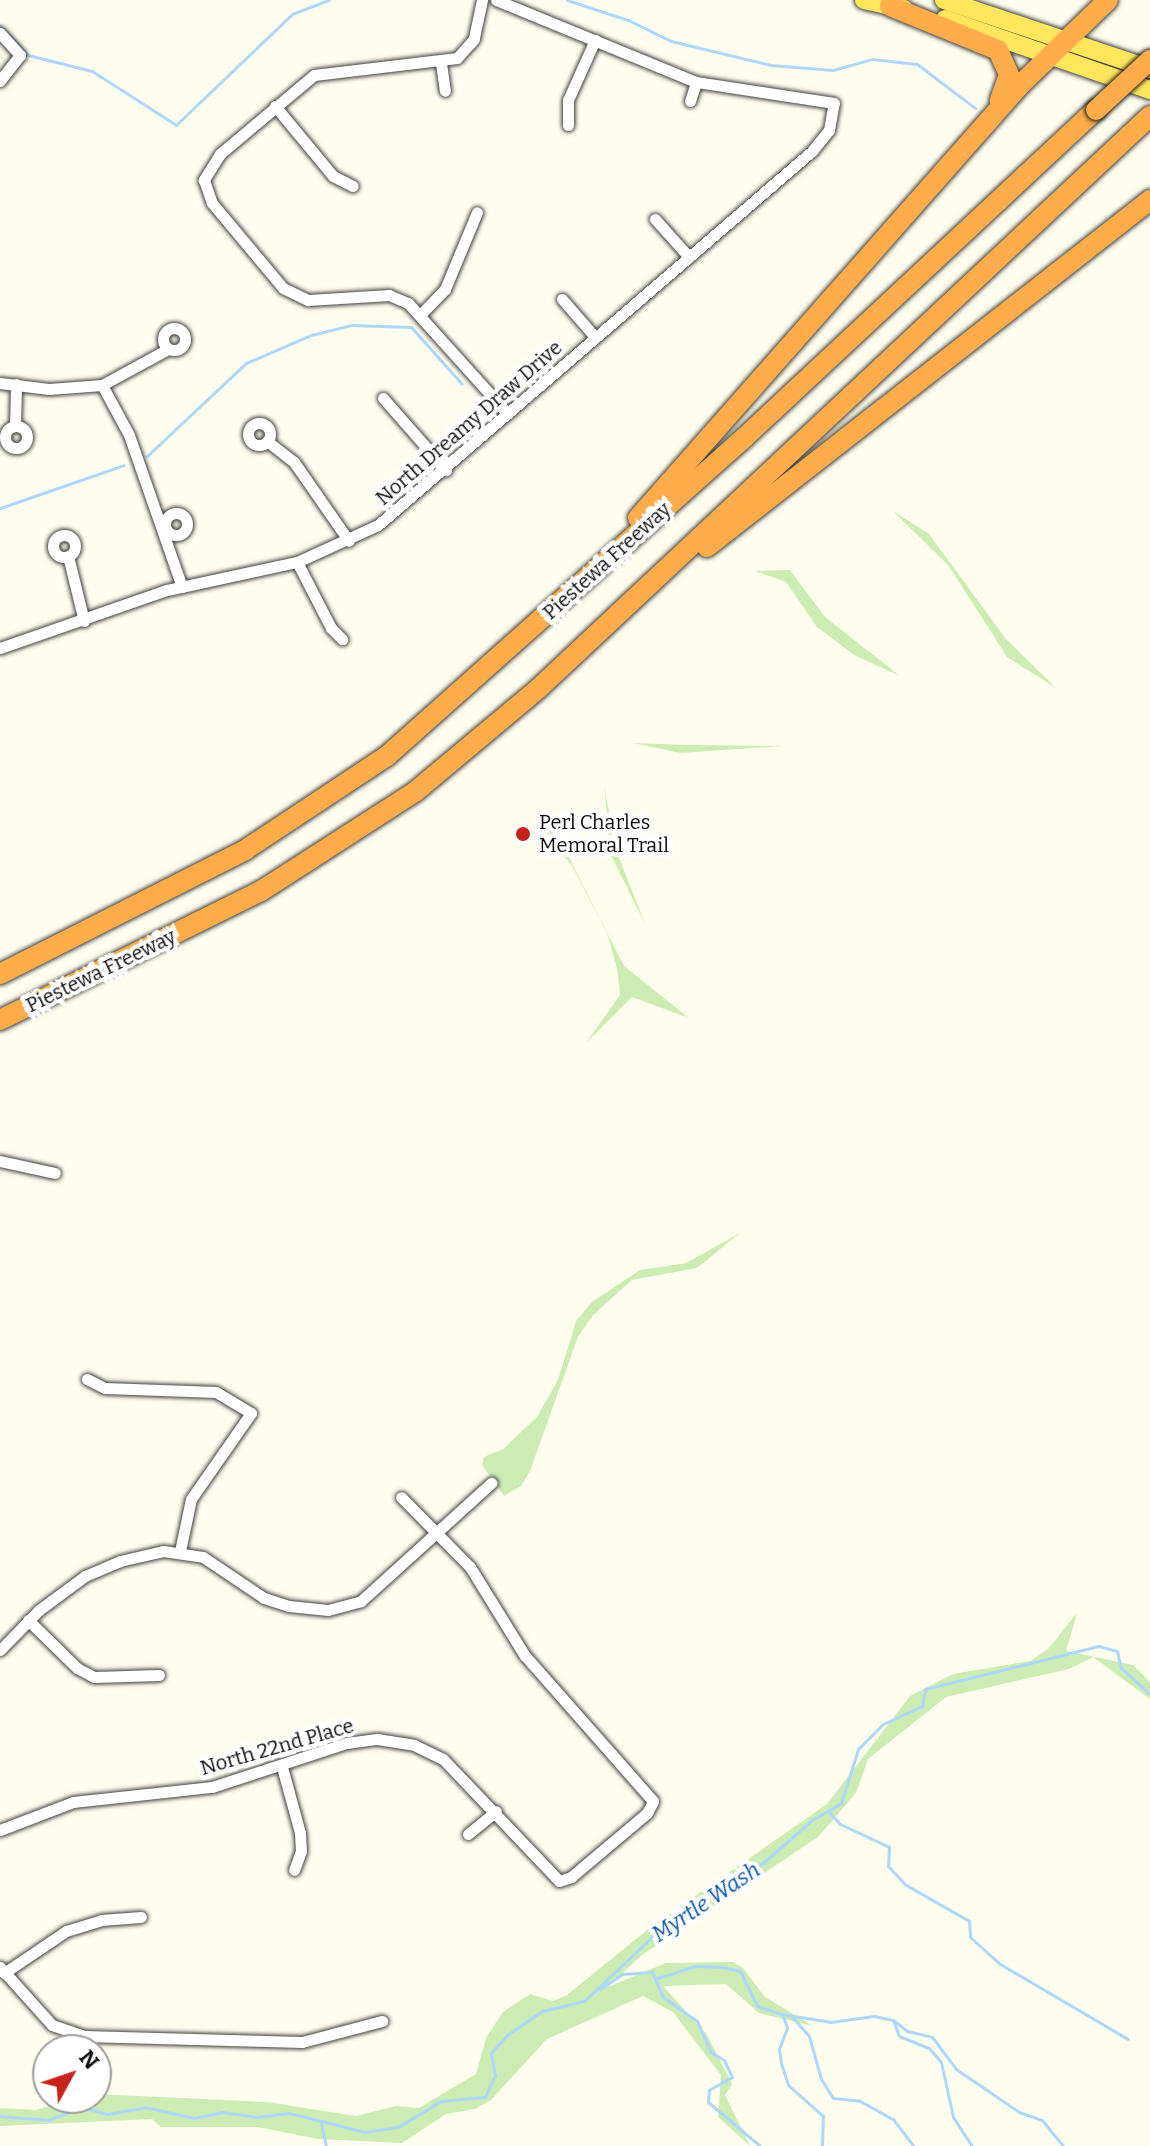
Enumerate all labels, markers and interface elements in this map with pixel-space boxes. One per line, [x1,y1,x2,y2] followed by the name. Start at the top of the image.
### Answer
[371,336,567,510] street label: North Dreamy Draw Drive
[538,497,676,625] street label: Piestewa Freeway
[539,810,669,857] place label: Perl Charles Memoral Trail
[514,825,532,843] marker: Perl Charles Memoral Trail
[22,924,180,1018] street label: Piestewa Freeway
[197,1714,357,1780] street label: North 22nd Place
[647,1856,765,1948] water label: Myrtle Wash
[32,2034,112,2114] north arrow
[73,2044,105,2075] text: N

